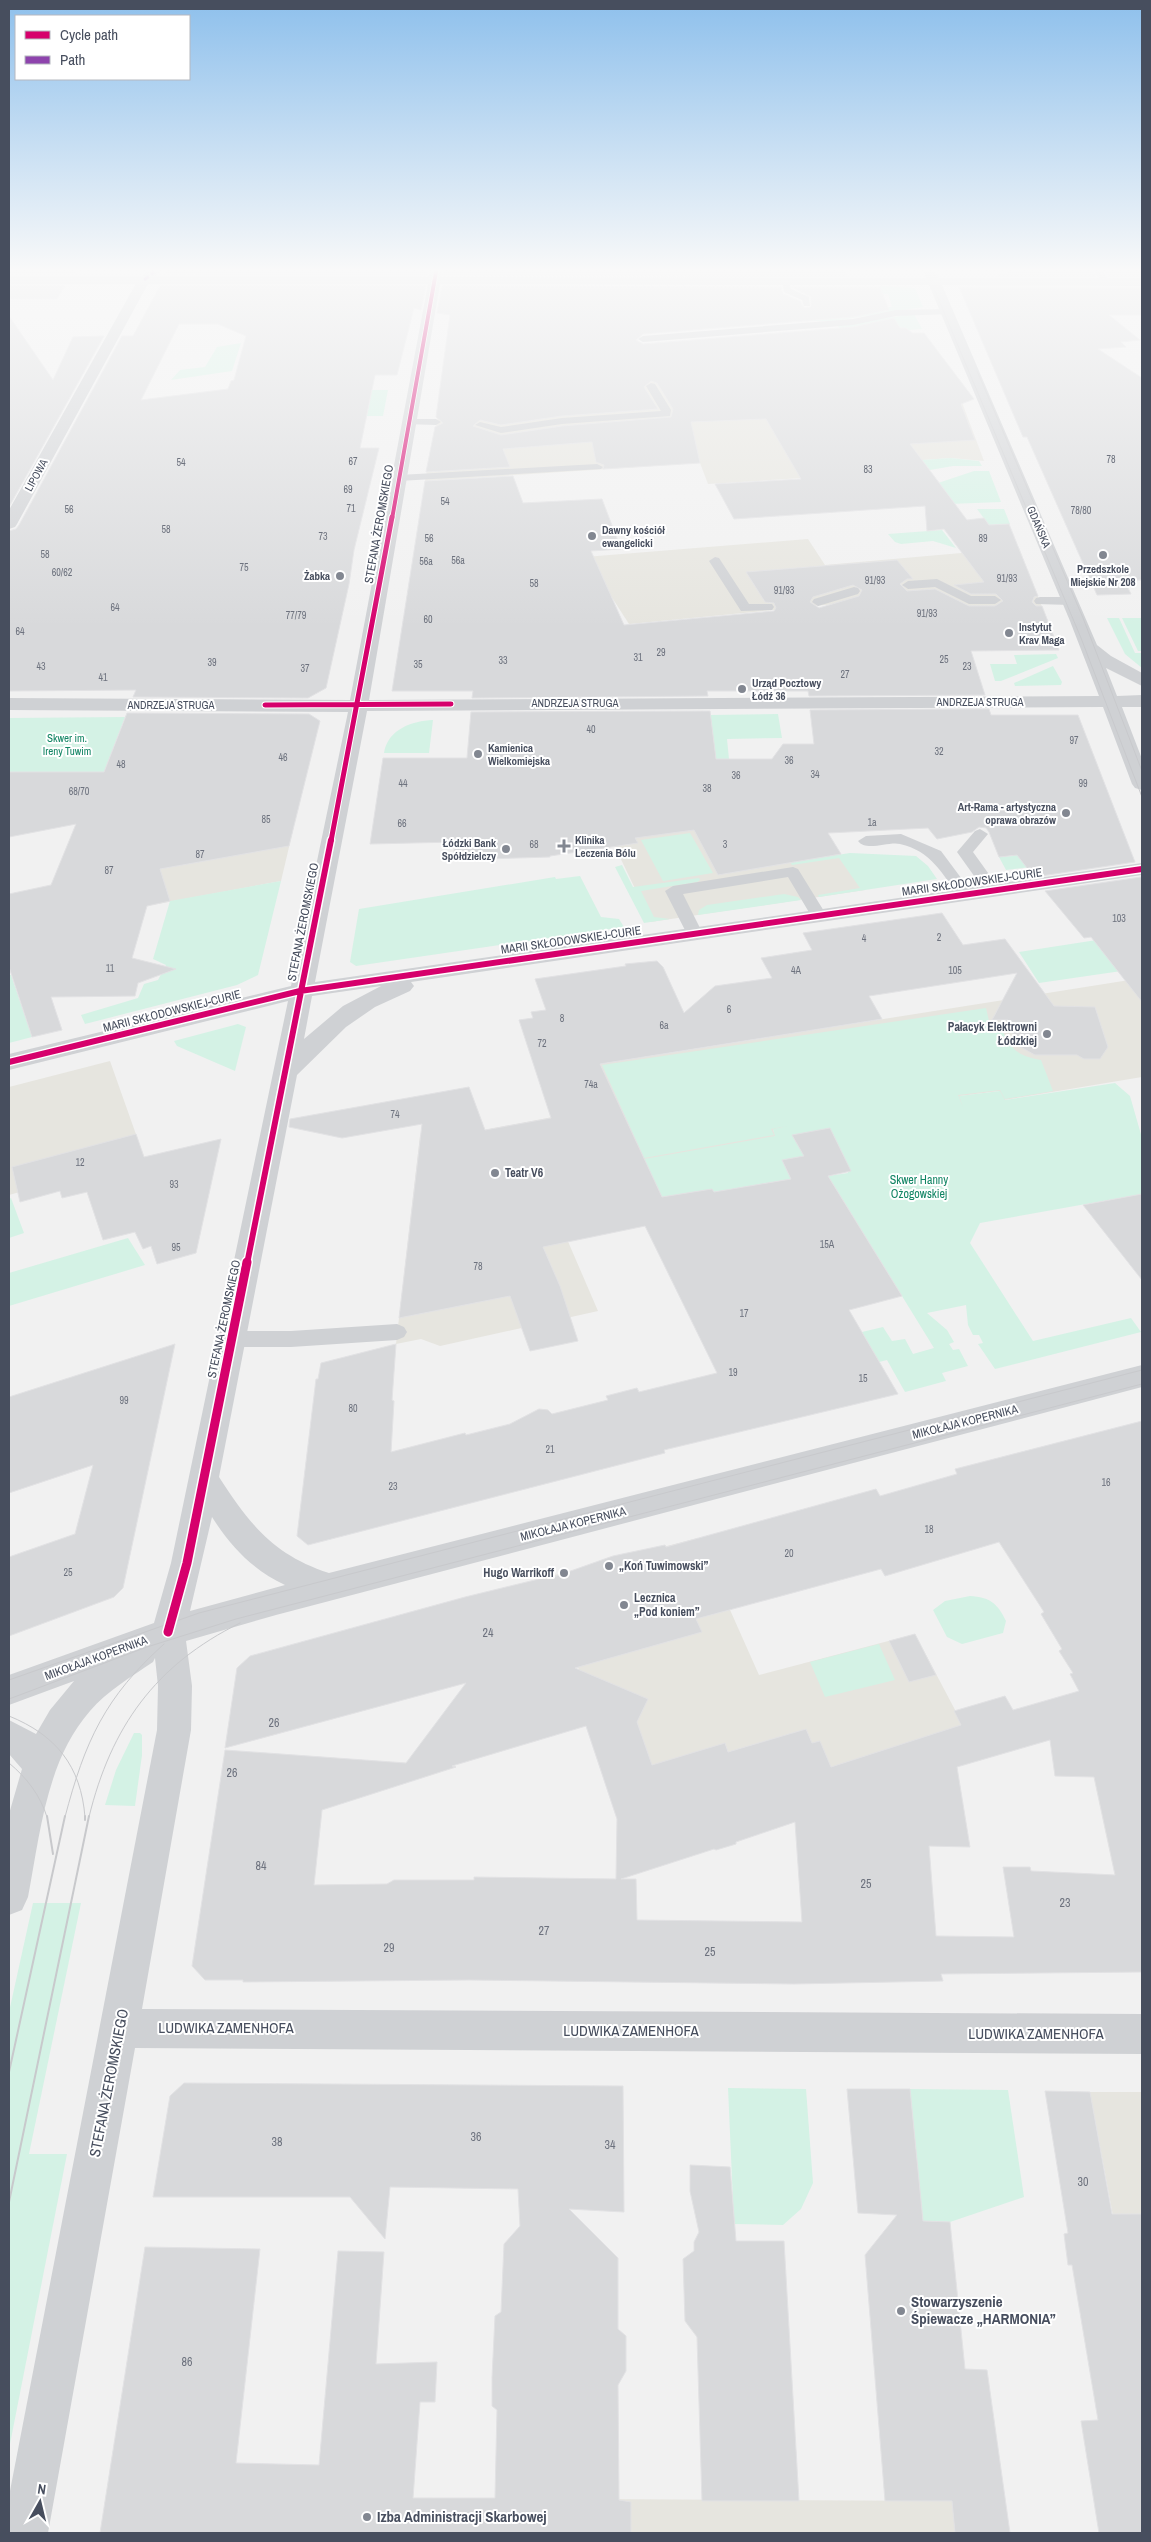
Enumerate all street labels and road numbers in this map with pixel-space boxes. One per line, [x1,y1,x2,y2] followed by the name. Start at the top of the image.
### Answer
[21,456,51,494] street label: LIPOWA
[361,463,397,585] street label: STEFANA ŻEROMSKIEGO
[1024,504,1054,551] street label: GDAŃSKA
[935,695,1025,709] street label: ANDRZEJA STRUGA
[530,696,620,710] street label: ANDRZEJA STRUGA
[126,698,216,712] street label: ANDRZEJA STRUGA
[284,861,322,983] street label: STEFANA ŻEROMSKIEGO
[901,864,1043,900] street label: MARII SKŁODOWSKIEJ-CURIE
[500,922,642,958] street label: MARII SKŁODOWSKIEJ-CURIE
[101,986,243,1036] street label: MARII SKŁODOWSKIEJ-CURIE
[204,1258,244,1380] street label: STEFANA ŻEROMSKIEGO
[911,1401,1020,1443] street label: MIKOŁAJA KOPERNIKA
[519,1503,628,1545] street label: MIKOŁAJA KOPERNIKA
[42,1632,150,1684] street label: MIKOŁAJA KOPERNIKA
[84,2007,133,2159] street label: STEFANA ŻEROMSKIEGO
[158,2017,294,2038] street label: LUDWIKA ZAMENHOFA
[563,2020,699,2041] street label: LUDWIKA ZAMENHOFA
[968,2023,1104,2044] street label: LUDWIKA ZAMENHOFA

